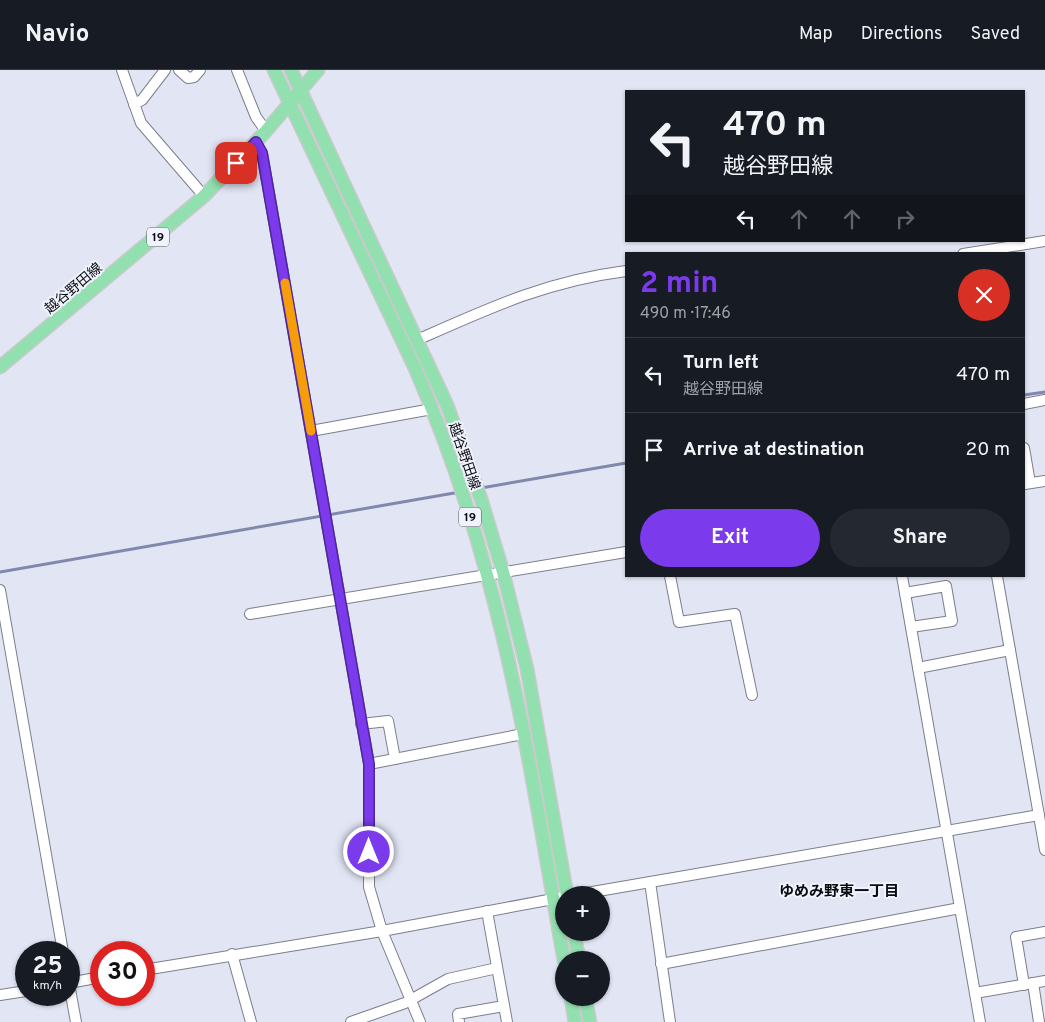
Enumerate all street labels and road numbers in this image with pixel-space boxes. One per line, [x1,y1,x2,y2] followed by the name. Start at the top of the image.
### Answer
[147,228,169,246] road number: 19
[42,260,106,318] street label: 越谷野田線
[444,421,483,492] street label: 越谷野田線
[459,508,481,527] road number: 19

